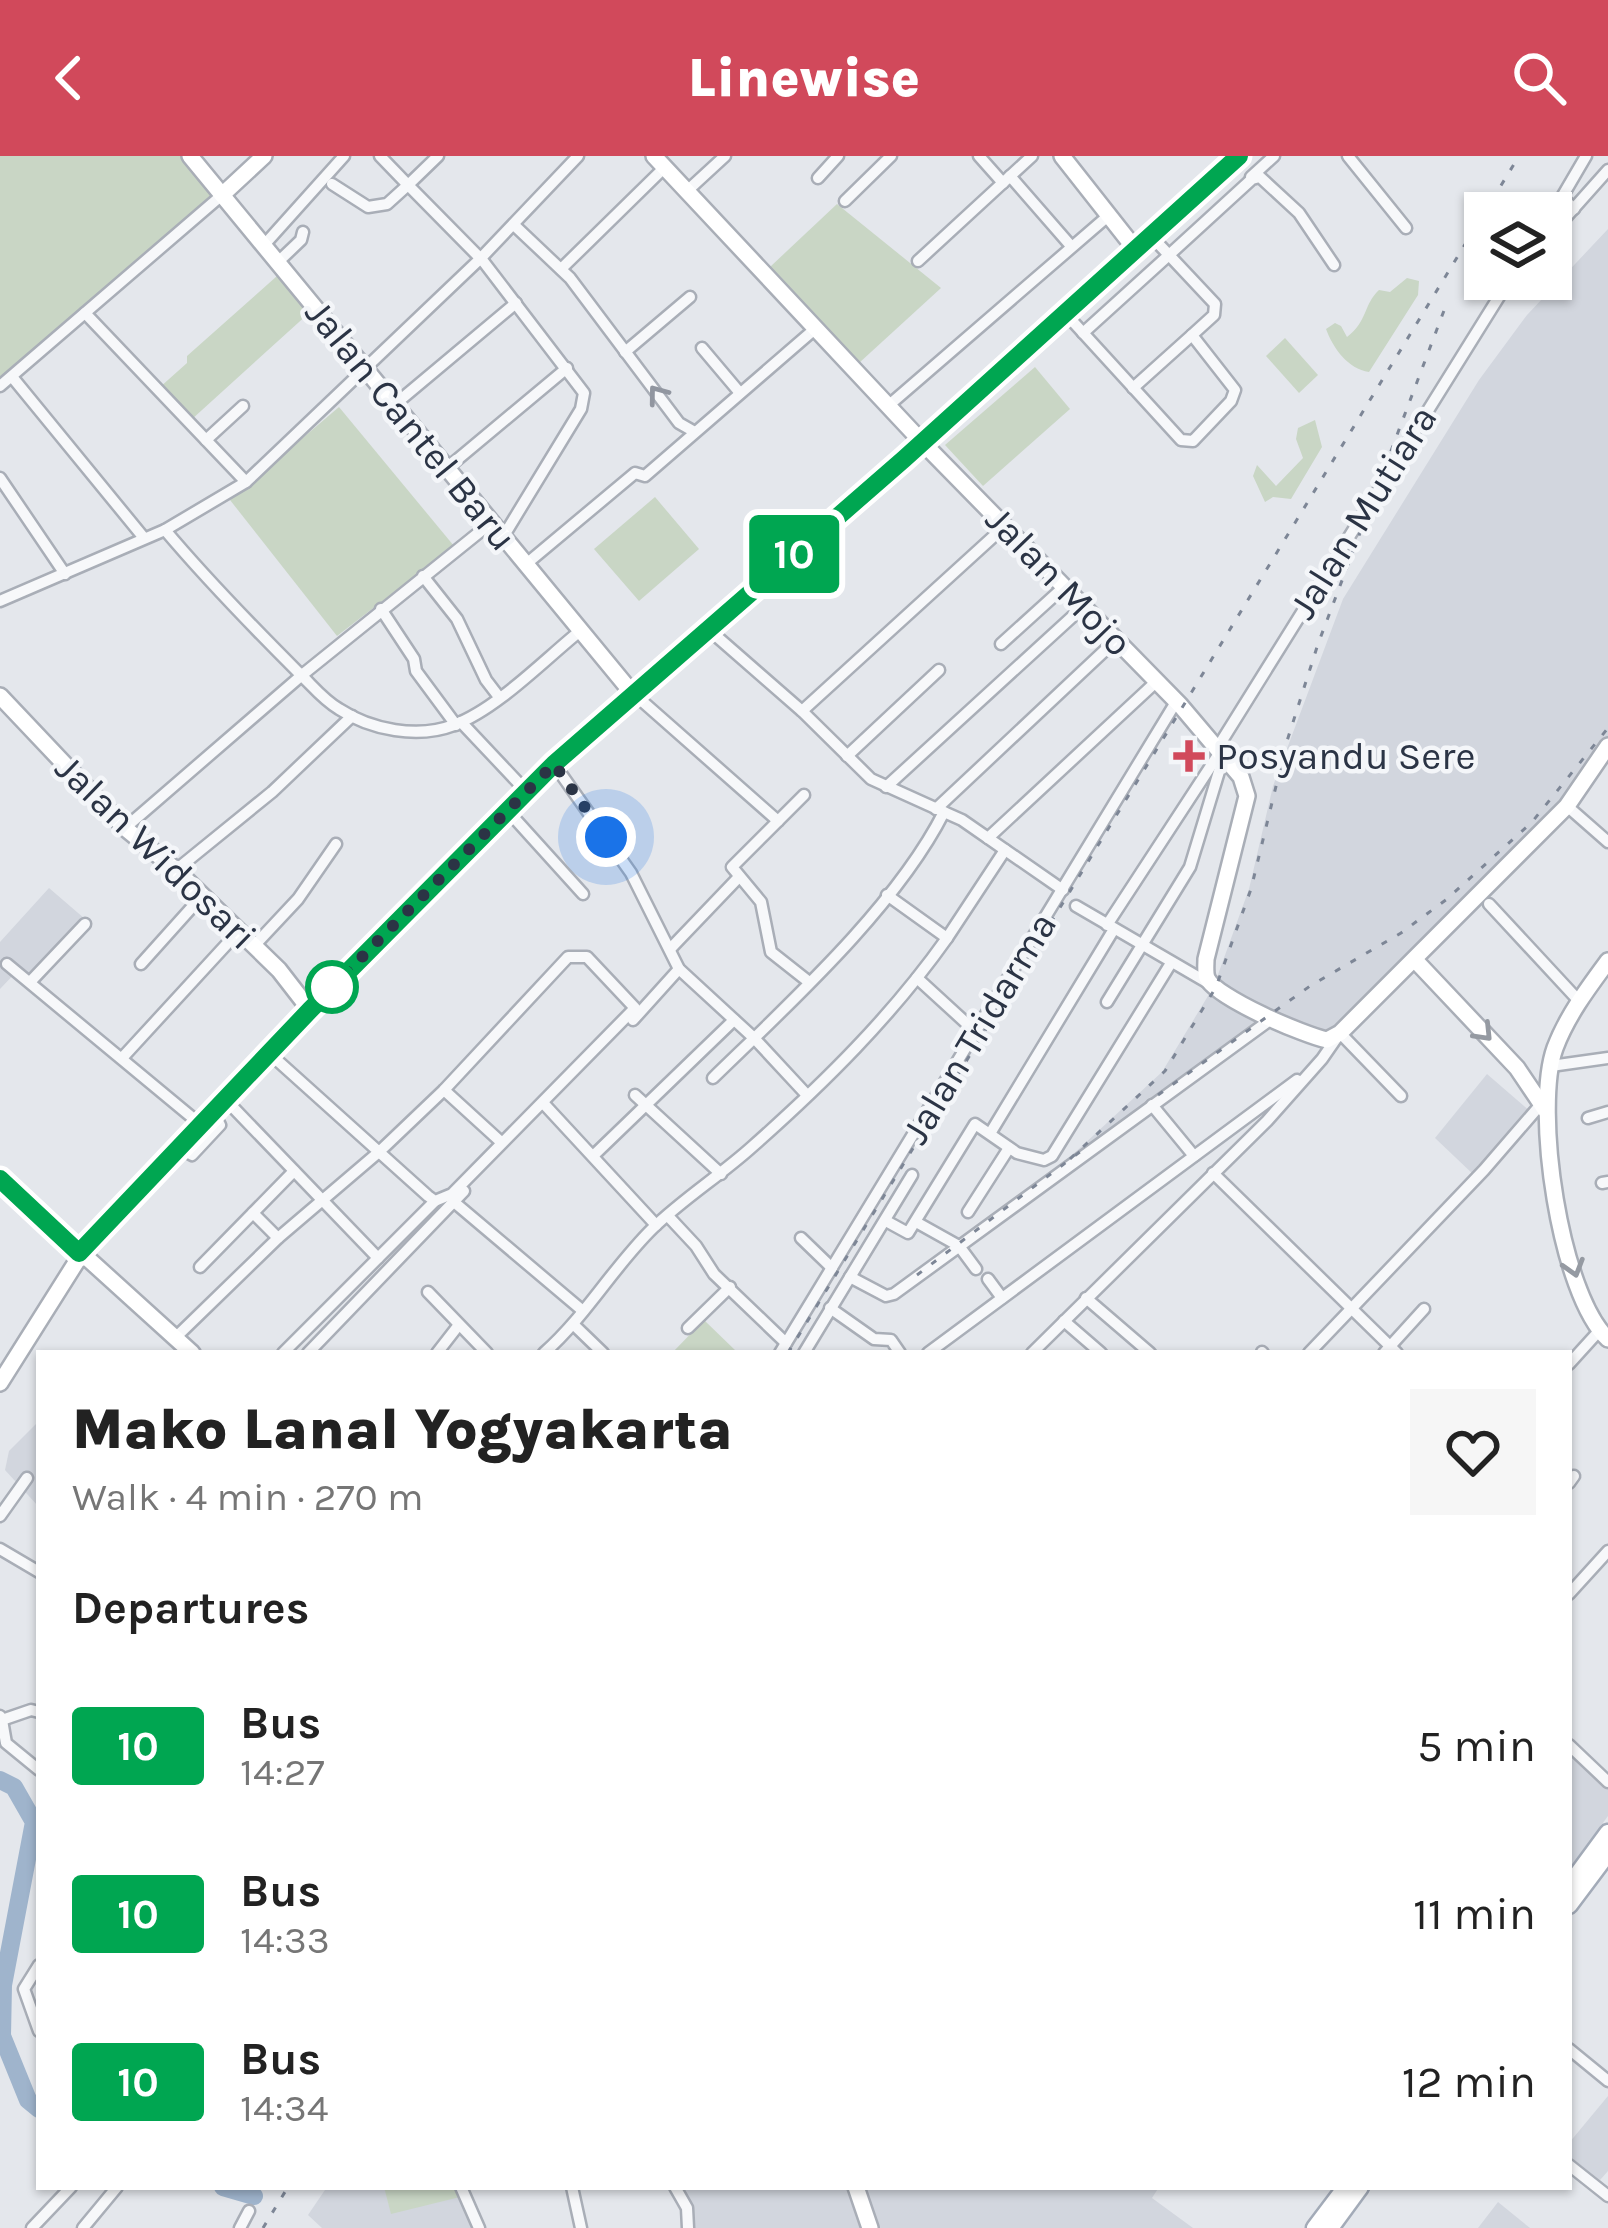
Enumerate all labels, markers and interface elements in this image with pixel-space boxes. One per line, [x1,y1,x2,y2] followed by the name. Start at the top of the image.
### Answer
[36,45,102,111] icon: back
[1506,45,1572,111] icon: search
[688,46,920,110] text: Linewise
[1464,192,1572,300] map controls
[1464,192,1572,300] button: layers
[296,290,526,560] street label: Jalan Cantel Baru
[650,386,672,407] one-way arrow
[1279,397,1447,627] street label: Jalan Mutiara
[976,497,1142,665] street label: Jalan Mojo
[740,515,848,593] line badge: 10
[773,529,815,579] text: 10
[1216,733,1476,779] place label: Posyandu Sere
[1173,740,1205,772] marker: Posyandu Sere
[46,745,266,959] street label: Jalan Widosari
[576,807,636,867] your location
[892,904,1066,1152] street label: Jalan Tridarma
[307,962,357,1012] unlabelled marker
[1470,1019,1492,1041] one-way arrow
[1560,1257,1585,1278] one-way arrow
[1410,1389,1536,1515] button: heart
[72,1396,733,1462] text: Mako Lanal Yogyakarta
[72,1474,423,1520] text: Walk · 4 min · 270 m
[72,1582,309,1634] text: Departures
[240,1697,321,1749] text: Bus
[1417,1720,1536,1772] text: 5 min
[117,1721,159,1771] text: 10
[240,1749,325,1795] text: 14:27
[240,1865,321,1917] text: Bus
[1413,1888,1536,1940] text: 11 min
[117,1889,159,1939] text: 10
[240,1917,330,1963] text: 14:33
[240,2033,321,2085] text: Bus
[1402,2056,1536,2108] text: 12 min
[117,2057,159,2107] text: 10
[240,2085,328,2131] text: 14:34

